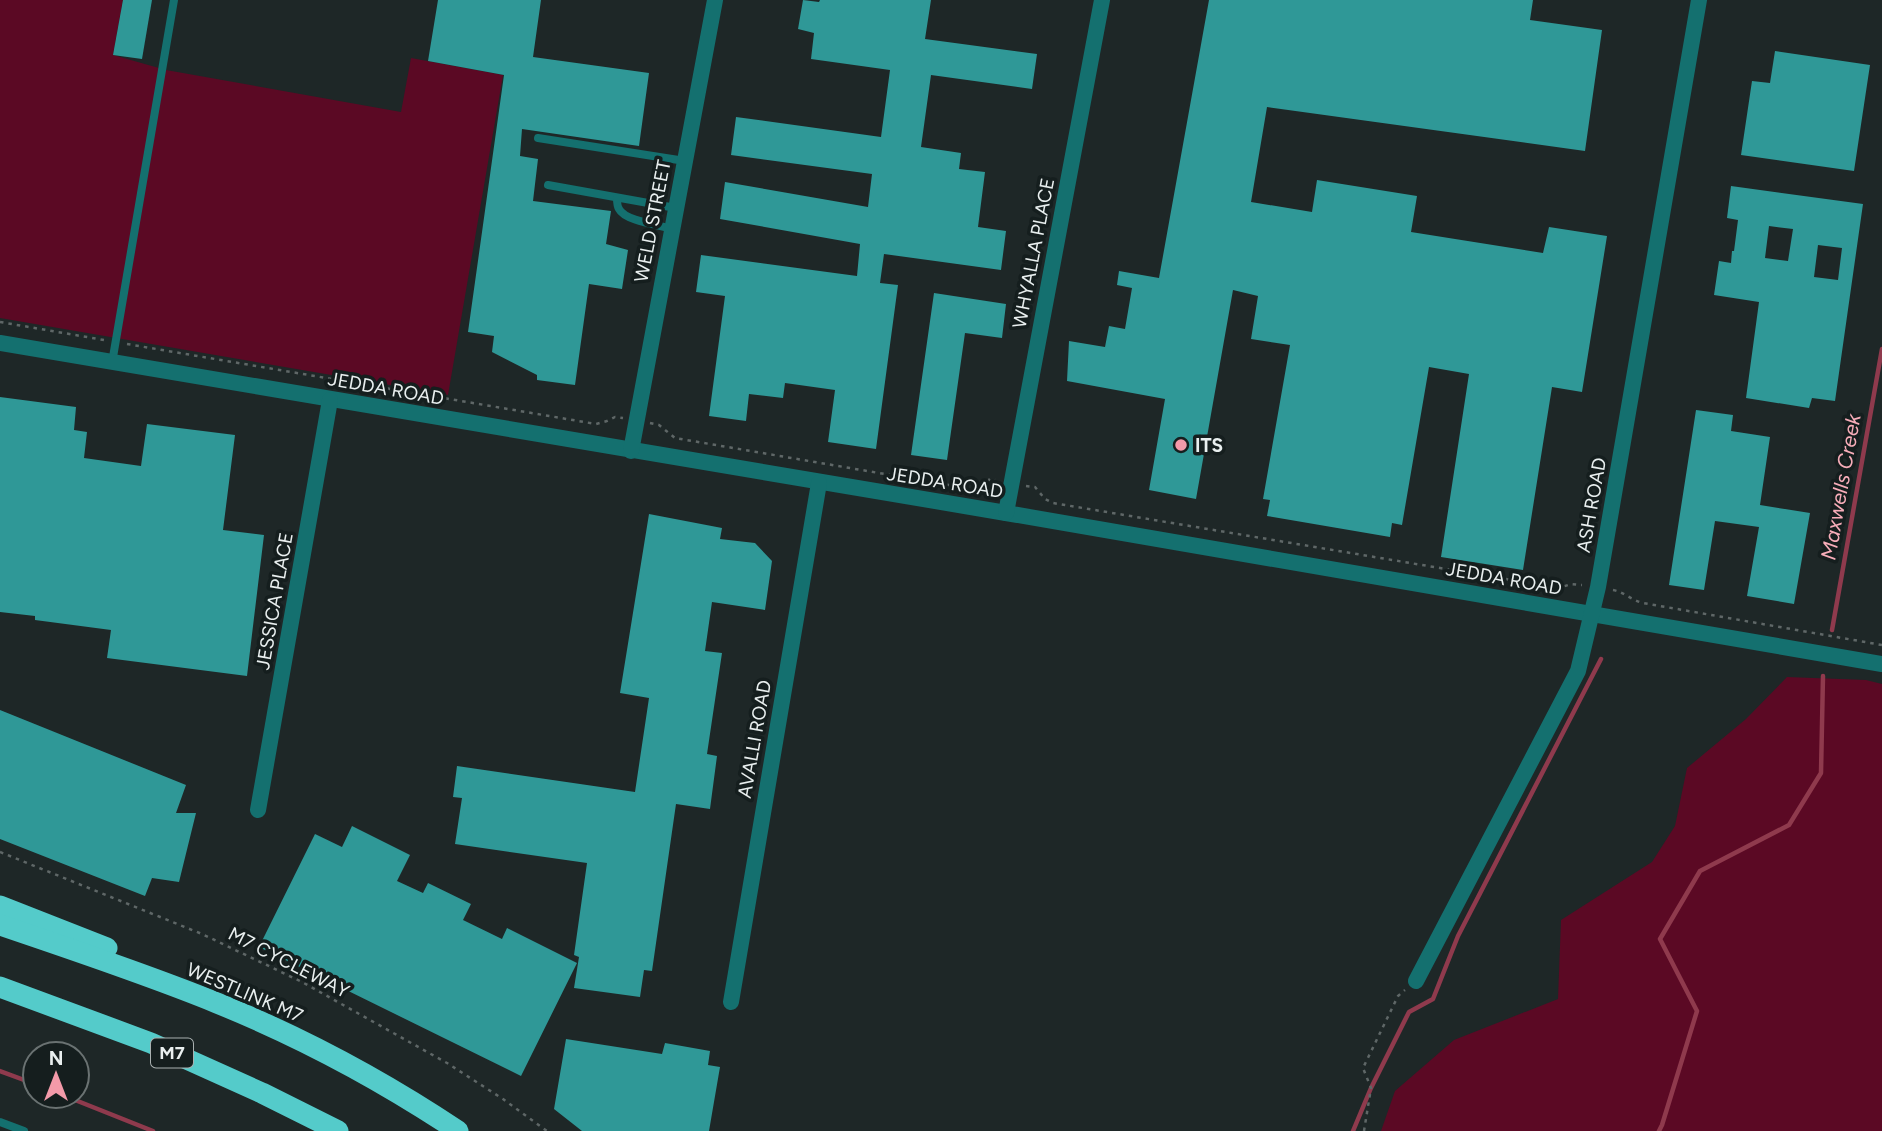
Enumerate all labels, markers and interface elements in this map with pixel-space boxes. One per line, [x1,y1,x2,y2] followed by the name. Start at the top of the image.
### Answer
[629,157,676,284] street label: WELD STREET
[1008,176,1059,330] street label: WHYALLA PLACE
[326,367,446,410] street label: JEDDA ROAD
[1815,411,1866,562] water label: Maxwells Creek
[1195,434,1223,457] place label: ITS
[1173,437,1189,453] marker: ITS
[1572,456,1611,554] street label: ASH ROAD
[885,462,1005,503] street label: JEDDA ROAD
[251,531,298,672] street label: JESSICA PLACE
[1444,557,1564,600] street label: JEDDA ROAD
[733,678,776,800] street label: AVALLI ROAD
[224,922,354,1003] street label: M7 CYCLEWAY
[183,958,306,1027] street label: WESTLINK M7
[151,1038,193,1068] road number: M7
[21,1040,91,1110] north arrow
[49,1047,63,1070] text: N

